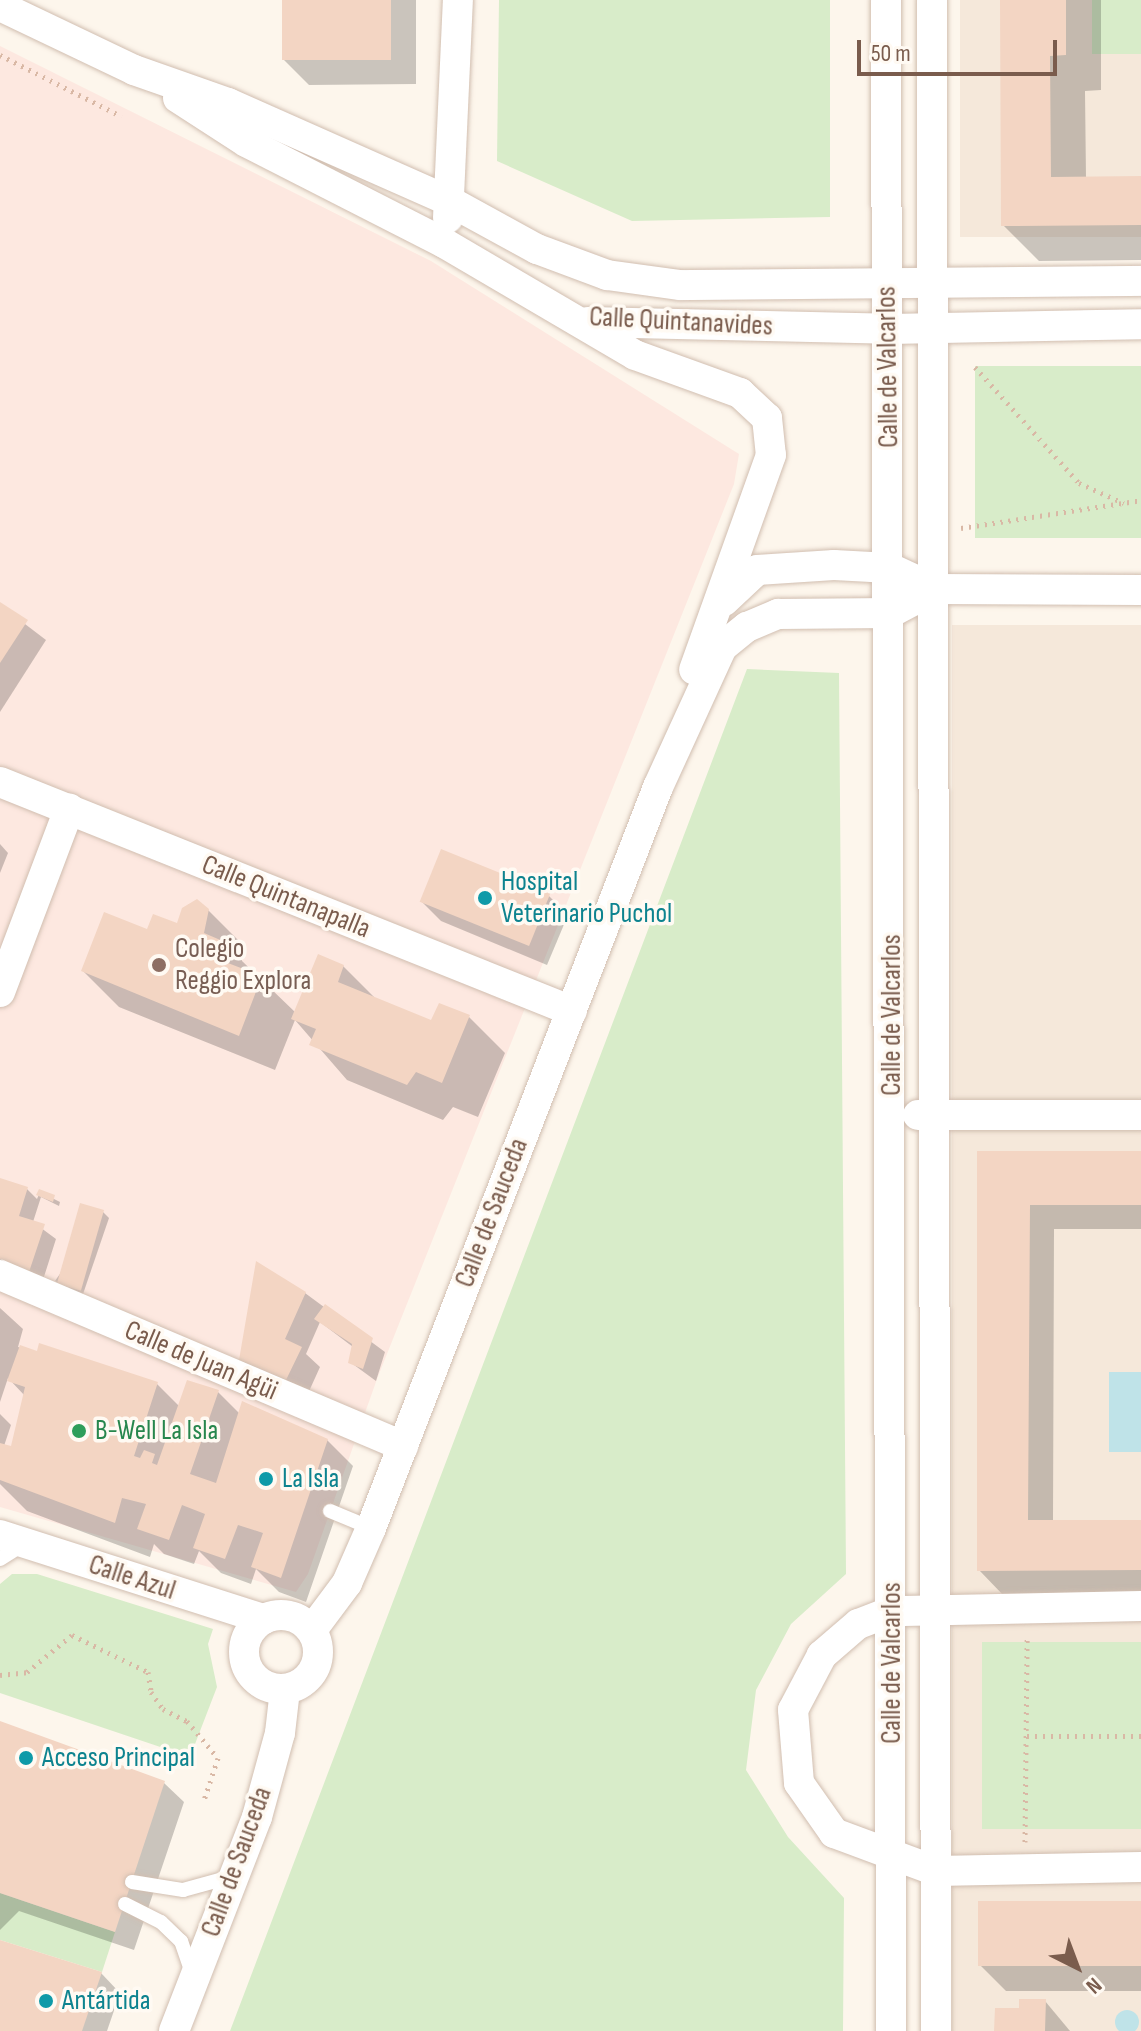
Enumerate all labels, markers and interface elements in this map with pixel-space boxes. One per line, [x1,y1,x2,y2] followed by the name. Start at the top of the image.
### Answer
[861,24,1061,74] scale bar
[871,39,911,68] text: 50 m
[870,286,906,448] street label: Calle de Valcarlos
[588,300,774,344] street label: Calle Quintanavides
[197,848,375,946] street label: Calle Quintanapalla
[501,865,672,931] place label: Hospital Veterinario Puchol
[476,889,494,907] marker: Hospital Veterinario Puchol
[175,932,311,998] place label: Colegio Reggio Explora
[875,934,909,1096] street label: Calle de Valcarlos
[150,956,168,974] marker: Colegio Reggio Explora
[448,1134,536,1292] street label: Calle de Sauceda
[120,1314,282,1408] street label: Calle de Juan Agüi
[95,1414,218,1448] place label: B-Well La Isla
[70,1422,88,1440] marker: B-Well La Isla
[282,1462,339,1496] place label: La Isla
[257,1470,275,1488] marker: La Isla
[84,1548,180,1608] street label: Calle Azul
[875,1582,909,1744] street label: Calle de Valcarlos
[42,1741,195,1775] place label: Acceso Principal
[17,1749,35,1767] marker: Acceso Principal
[194,1783,280,1941] street label: Calle de Sauceda
[1037,1927,1117,2007] north arrow
[1080,1971,1107,1999] text: N
[62,1984,150,2018] place label: Antártida
[37,1992,55,2010] marker: Antártida

